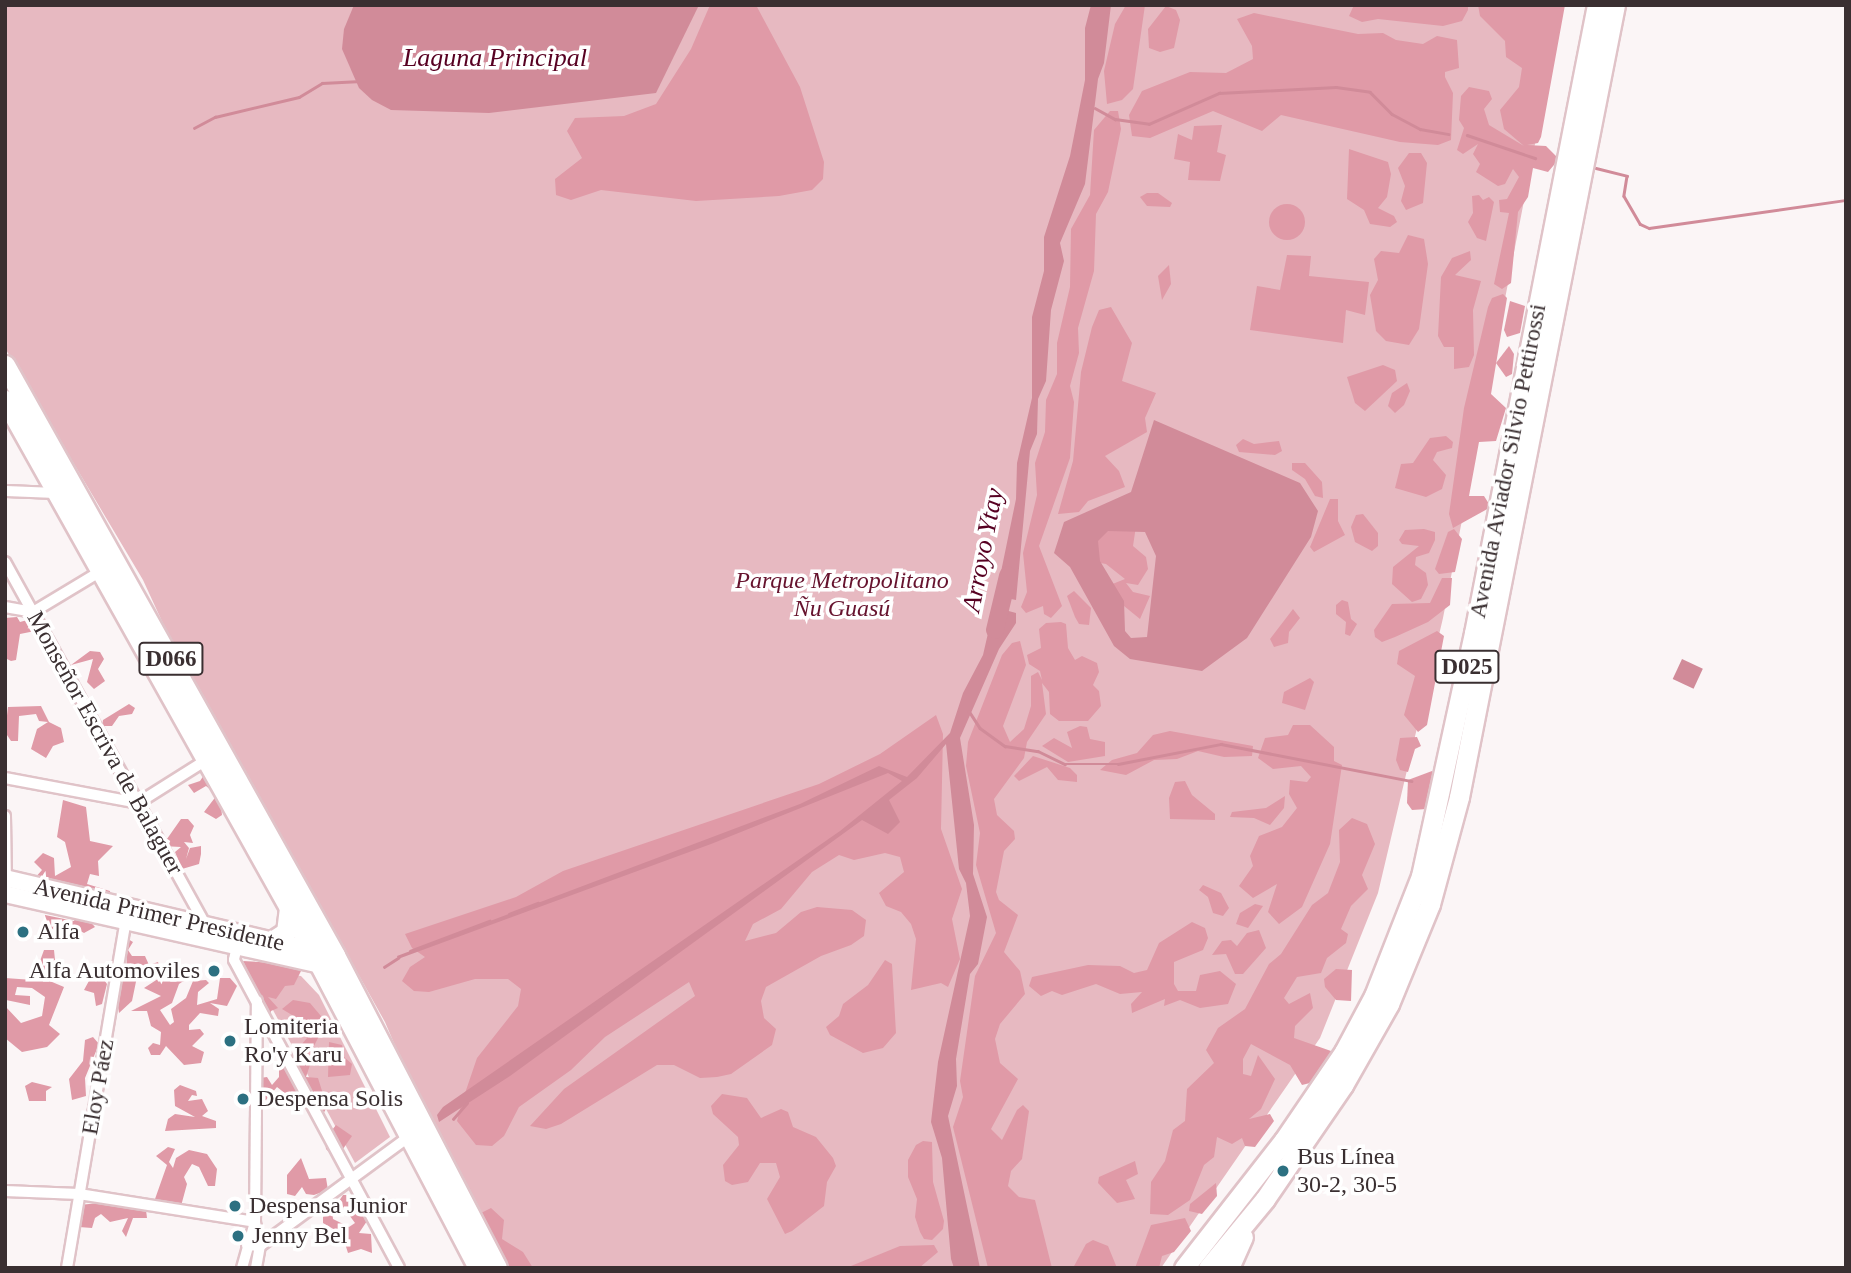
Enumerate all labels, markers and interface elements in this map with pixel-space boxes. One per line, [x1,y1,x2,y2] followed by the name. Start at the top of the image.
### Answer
[403,42,587,74] water label: Laguna Principal
[1463,301,1553,621] street label: Avenida Aviador Silvio Pettirossi
[956,485,1010,615] water label: Arroyo Ytay
[735,567,949,623] park label: Parque Metropolitano Ñu Guasú
[21,606,189,880] street label: Monseñor Escriva de Balaguer
[138,639,204,678] road number: D066
[1434,648,1500,687] road number: D025
[31,872,287,958] street label: Avenida Primer Presidente
[37,918,80,946] place label: Alfa
[15,924,31,940] marker: Alfa
[27,957,200,985] place label: Alfa Automoviles
[206,963,222,979] marker: Alfa Automoviles
[244,1013,342,1069] place label: Lomiteria Ro'y Karu
[222,1033,238,1049] marker: Lomiteria Ro'y Karu
[75,1037,121,1137] street label: Eloy Páez
[257,1085,403,1113] place label: Despensa Solis
[235,1091,251,1107] marker: Despensa Solis
[1297,1143,1397,1199] place label: Bus Línea 30-2, 30-5
[1275,1163,1291,1179] marker: Bus Línea 30-2, 30-5
[249,1192,407,1220] place label: Despensa Junior
[227,1198,243,1214] marker: Despensa Junior
[252,1222,347,1250] place label: Jenny Bel
[230,1228,246,1244] marker: Jenny Bel

